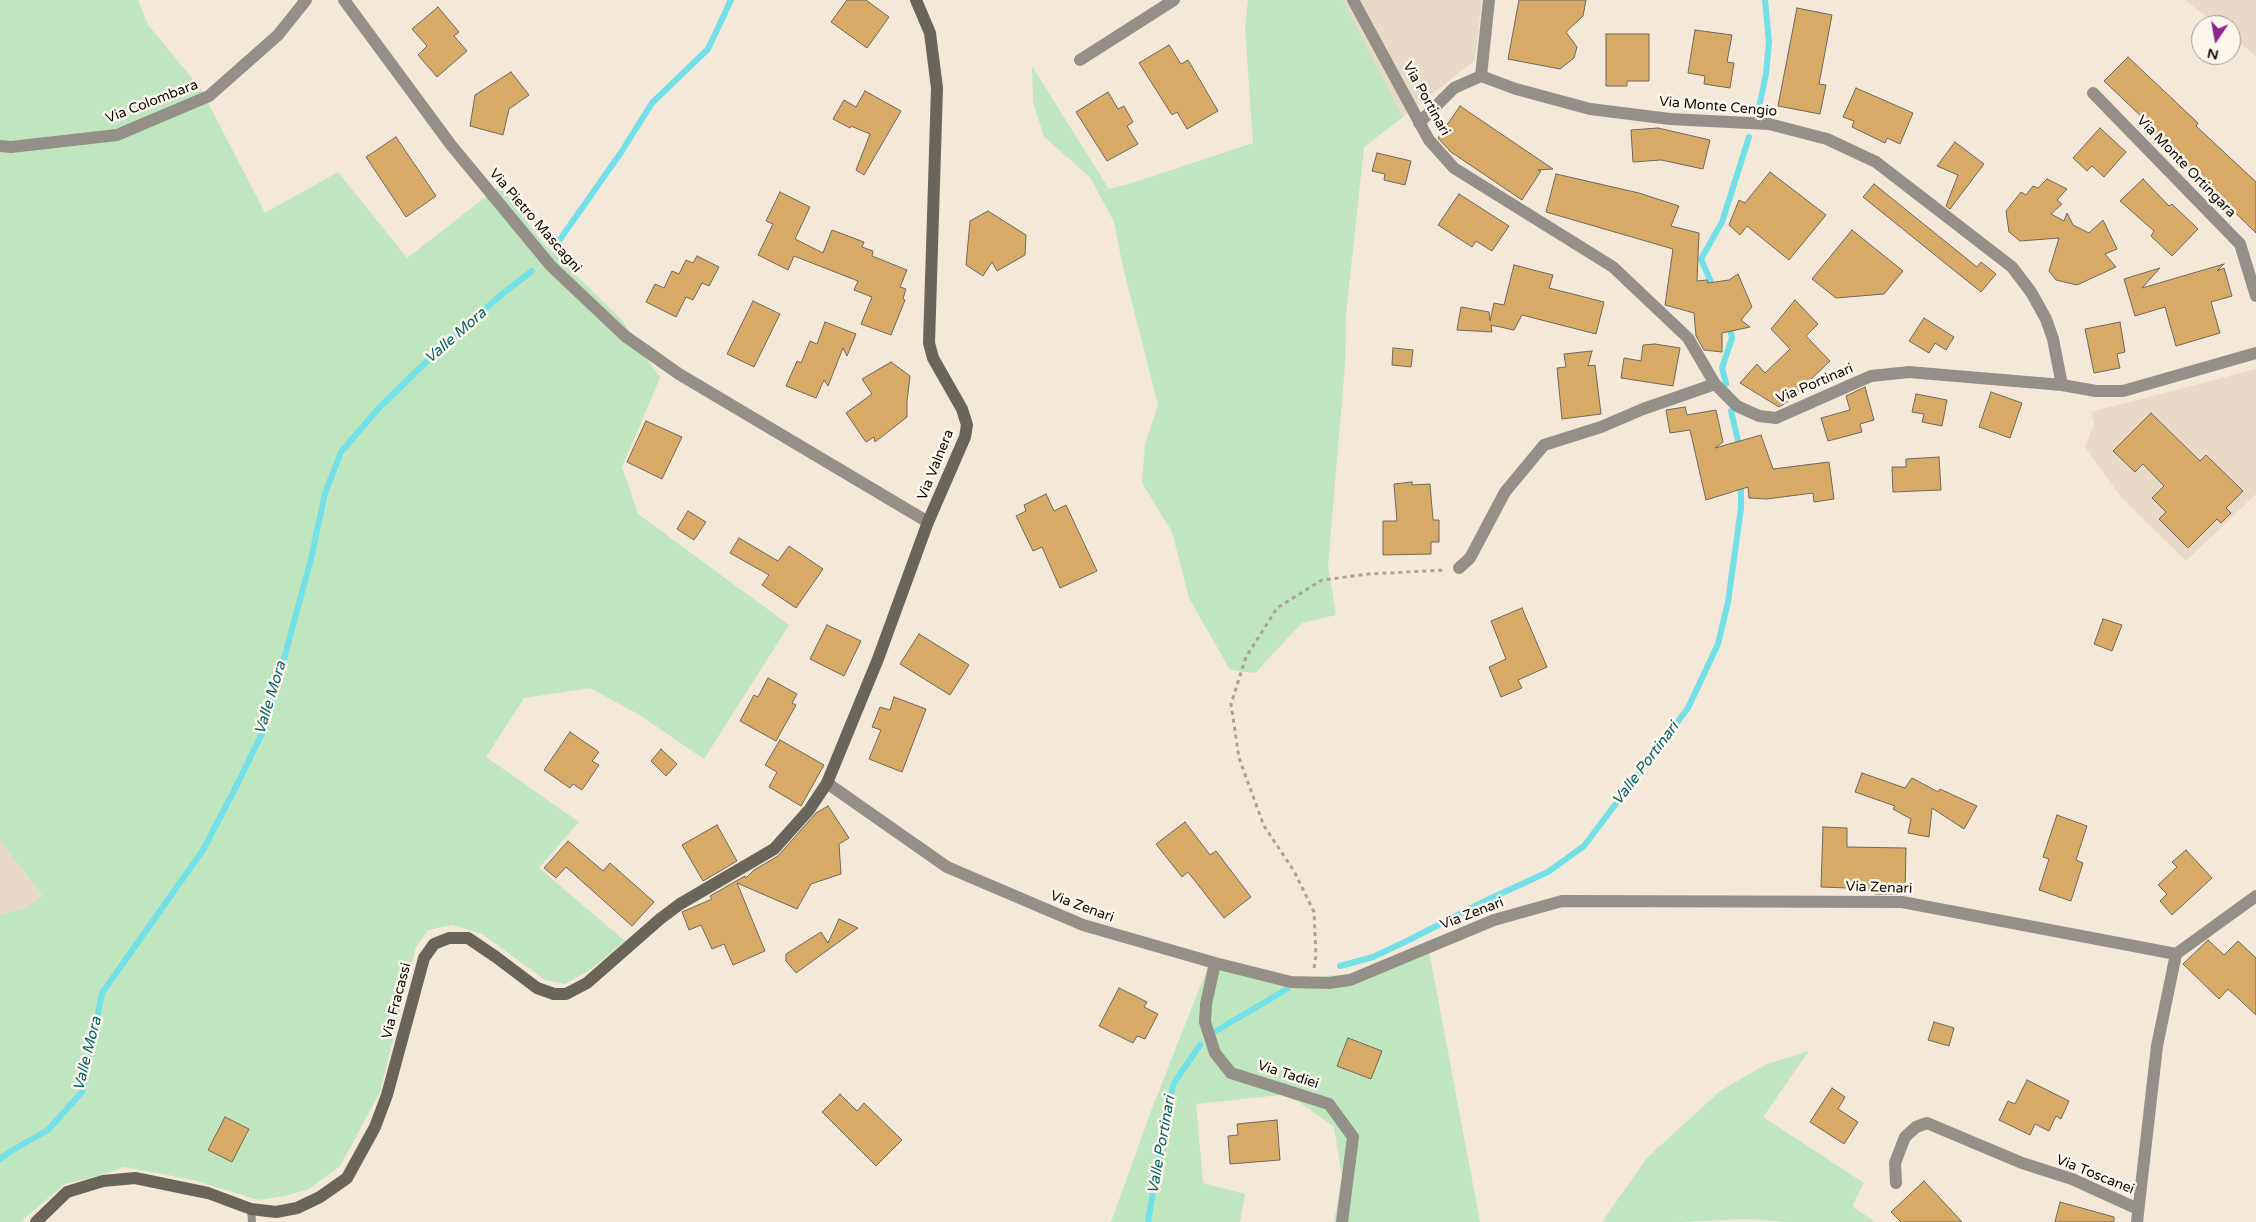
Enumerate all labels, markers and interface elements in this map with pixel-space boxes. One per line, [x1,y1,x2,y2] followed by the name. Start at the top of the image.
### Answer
[2191,15,2241,65] north arrow
[2206,45,2220,64] text: N
[1399,59,1453,139] street label: Via Portinari
[104,77,200,127] street label: Via Colombara
[1658,93,1778,121] street label: Via Monte Cengio
[2133,112,2239,222] street label: Via Monte Ortingara
[485,166,585,276] street label: Via Pietro Mascagni
[422,304,490,368] water label: Valle Mora
[1774,360,1856,408] street label: Via Portinari
[914,427,958,503] street label: Via Valnera
[251,659,291,737] water label: Valle Mora
[1609,719,1683,809] water label: Valle Portinari
[1845,878,1913,898] street label: Via Zenari
[1048,888,1116,926] street label: Via Zenari
[1438,894,1506,934] street label: Via Zenari
[379,961,415,1041] street label: Via Fracassi
[70,1015,106,1093] water label: Valle Mora
[1255,1057,1321,1093] street label: Via Tadiei
[1145,1095,1179,1195] water label: Valle Portinari
[2054,1152,2136,1198] street label: Via Toscanei

